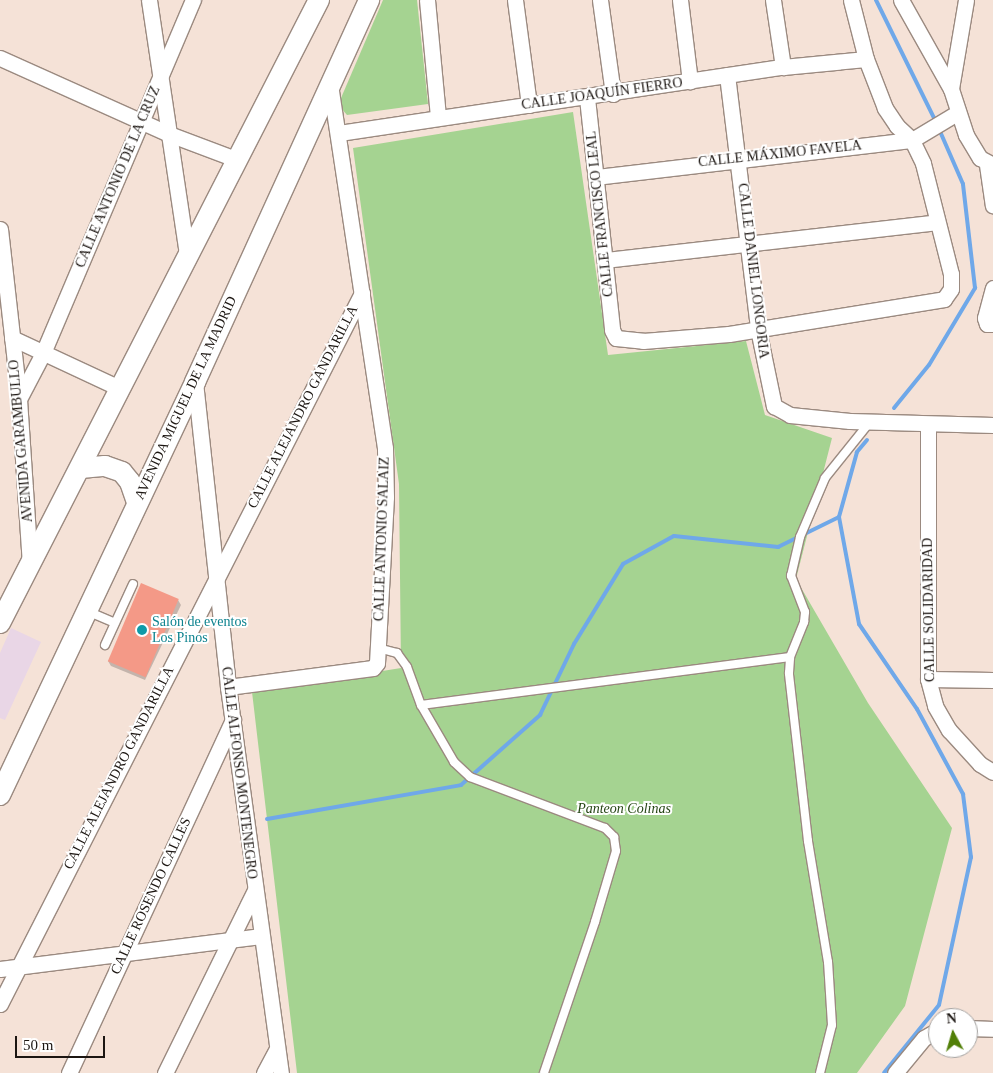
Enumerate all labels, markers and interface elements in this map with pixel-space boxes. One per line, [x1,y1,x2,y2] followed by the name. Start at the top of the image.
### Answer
[520,74,684,114] street label: CALLE JOAQUÍN FIERRO
[72,83,164,271] street label: CALLE ANTONIO DE LA CRUZ
[583,130,617,298] street label: CALLE FRANCISCO LEAL
[697,137,863,171] street label: CALLE MÁXIMO FAVELA
[734,182,772,360] street label: CALLE DANIEL LONGORIA
[131,293,241,503] street label: AVENIDA MIGUEL DE LA MADRID
[244,302,362,512] street label: CALLE ALEJANDRO GANDARILLA
[5,358,37,524] street label: AVENIDA GARAMBULLO
[371,456,393,622] street label: CALLE ANTONIO SALAIZ
[919,538,939,682] street label: CALLE SOLIDARIDAD
[152,614,247,646] place label: Salón de eventos Los Pinos
[136,624,148,636] marker: Salón de eventos Los Pinos
[60,663,178,873] street label: CALLE ALEJANDRO GANDARILLA
[218,665,260,881] street label: CALLE ALFONSO MONTENEGRO
[577,801,671,817] park label: Panteon Colinas
[107,815,195,977] street label: CALLE ROSENDO CALLES
[928,1008,978,1058] north arrow
[946,1011,957,1027] text: N
[18,1026,108,1058] scale bar
[23,1037,53,1053] text: 50 m

